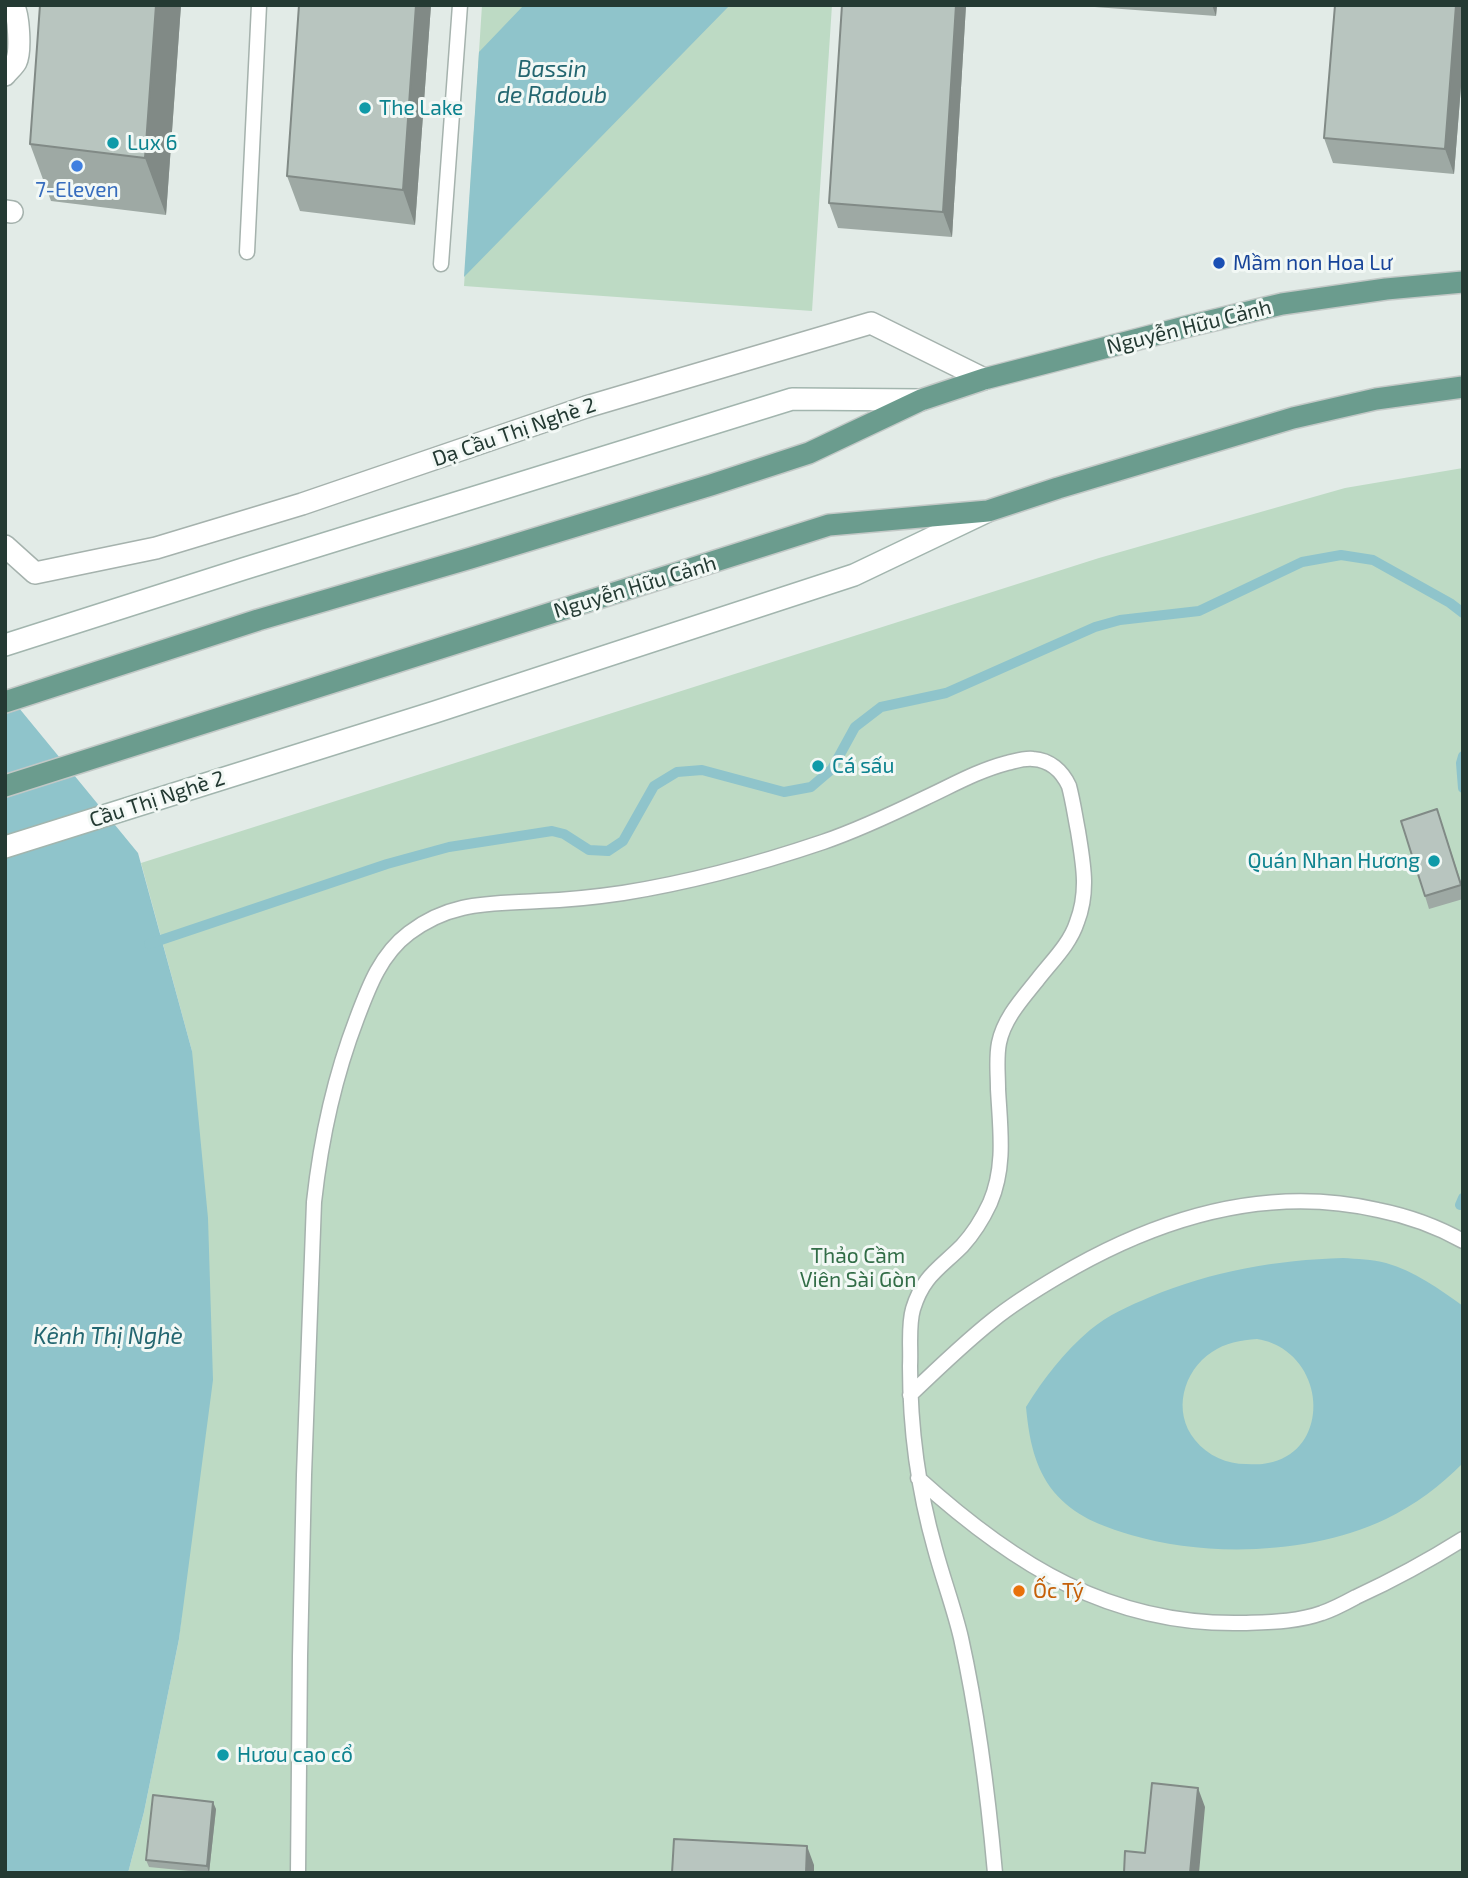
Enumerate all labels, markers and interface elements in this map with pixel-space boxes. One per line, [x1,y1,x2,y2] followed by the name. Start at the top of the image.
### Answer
[497,55,607,109] water label: Bassin de Radoub
[379,95,463,121] place label: The Lake
[357,100,373,116] marker: The Lake
[127,130,178,156] place label: Lux 6
[105,135,121,151] marker: Lux 6
[69,158,85,174] marker: 7-Eleven
[35,177,119,203] place label: 7-Eleven
[1233,250,1393,276] place label: Mầm non Hoa Lư
[1211,255,1227,271] marker: Mầm non Hoa Lư
[1104,294,1274,360] street label: Nguyễn Hữu Cảnh
[429,392,599,472] street label: Dạ Cầu Thị Nghè 2
[551,550,719,624] street label: Nguyễn Hữu Cảnh
[832,753,894,779] place label: Cá sấu
[810,758,826,774] marker: Cá sấu
[86,765,228,833] street label: Cầu Thị Nghè 2
[1248,848,1420,874] place label: Quán Nhan Hương
[1426,853,1442,869] marker: Quán Nhan Hương
[800,1243,916,1293] park label: Thảo Cầm Viên Sài Gòn
[33,1322,183,1350] water label: Kênh Thị Nghè
[1033,1578,1084,1604] place label: Ốc Tý
[1011,1583,1027,1599] marker: Ốc Tý
[237,1742,353,1768] place label: Hươu cao cổ
[215,1747,231,1763] marker: Hươu cao cổ

